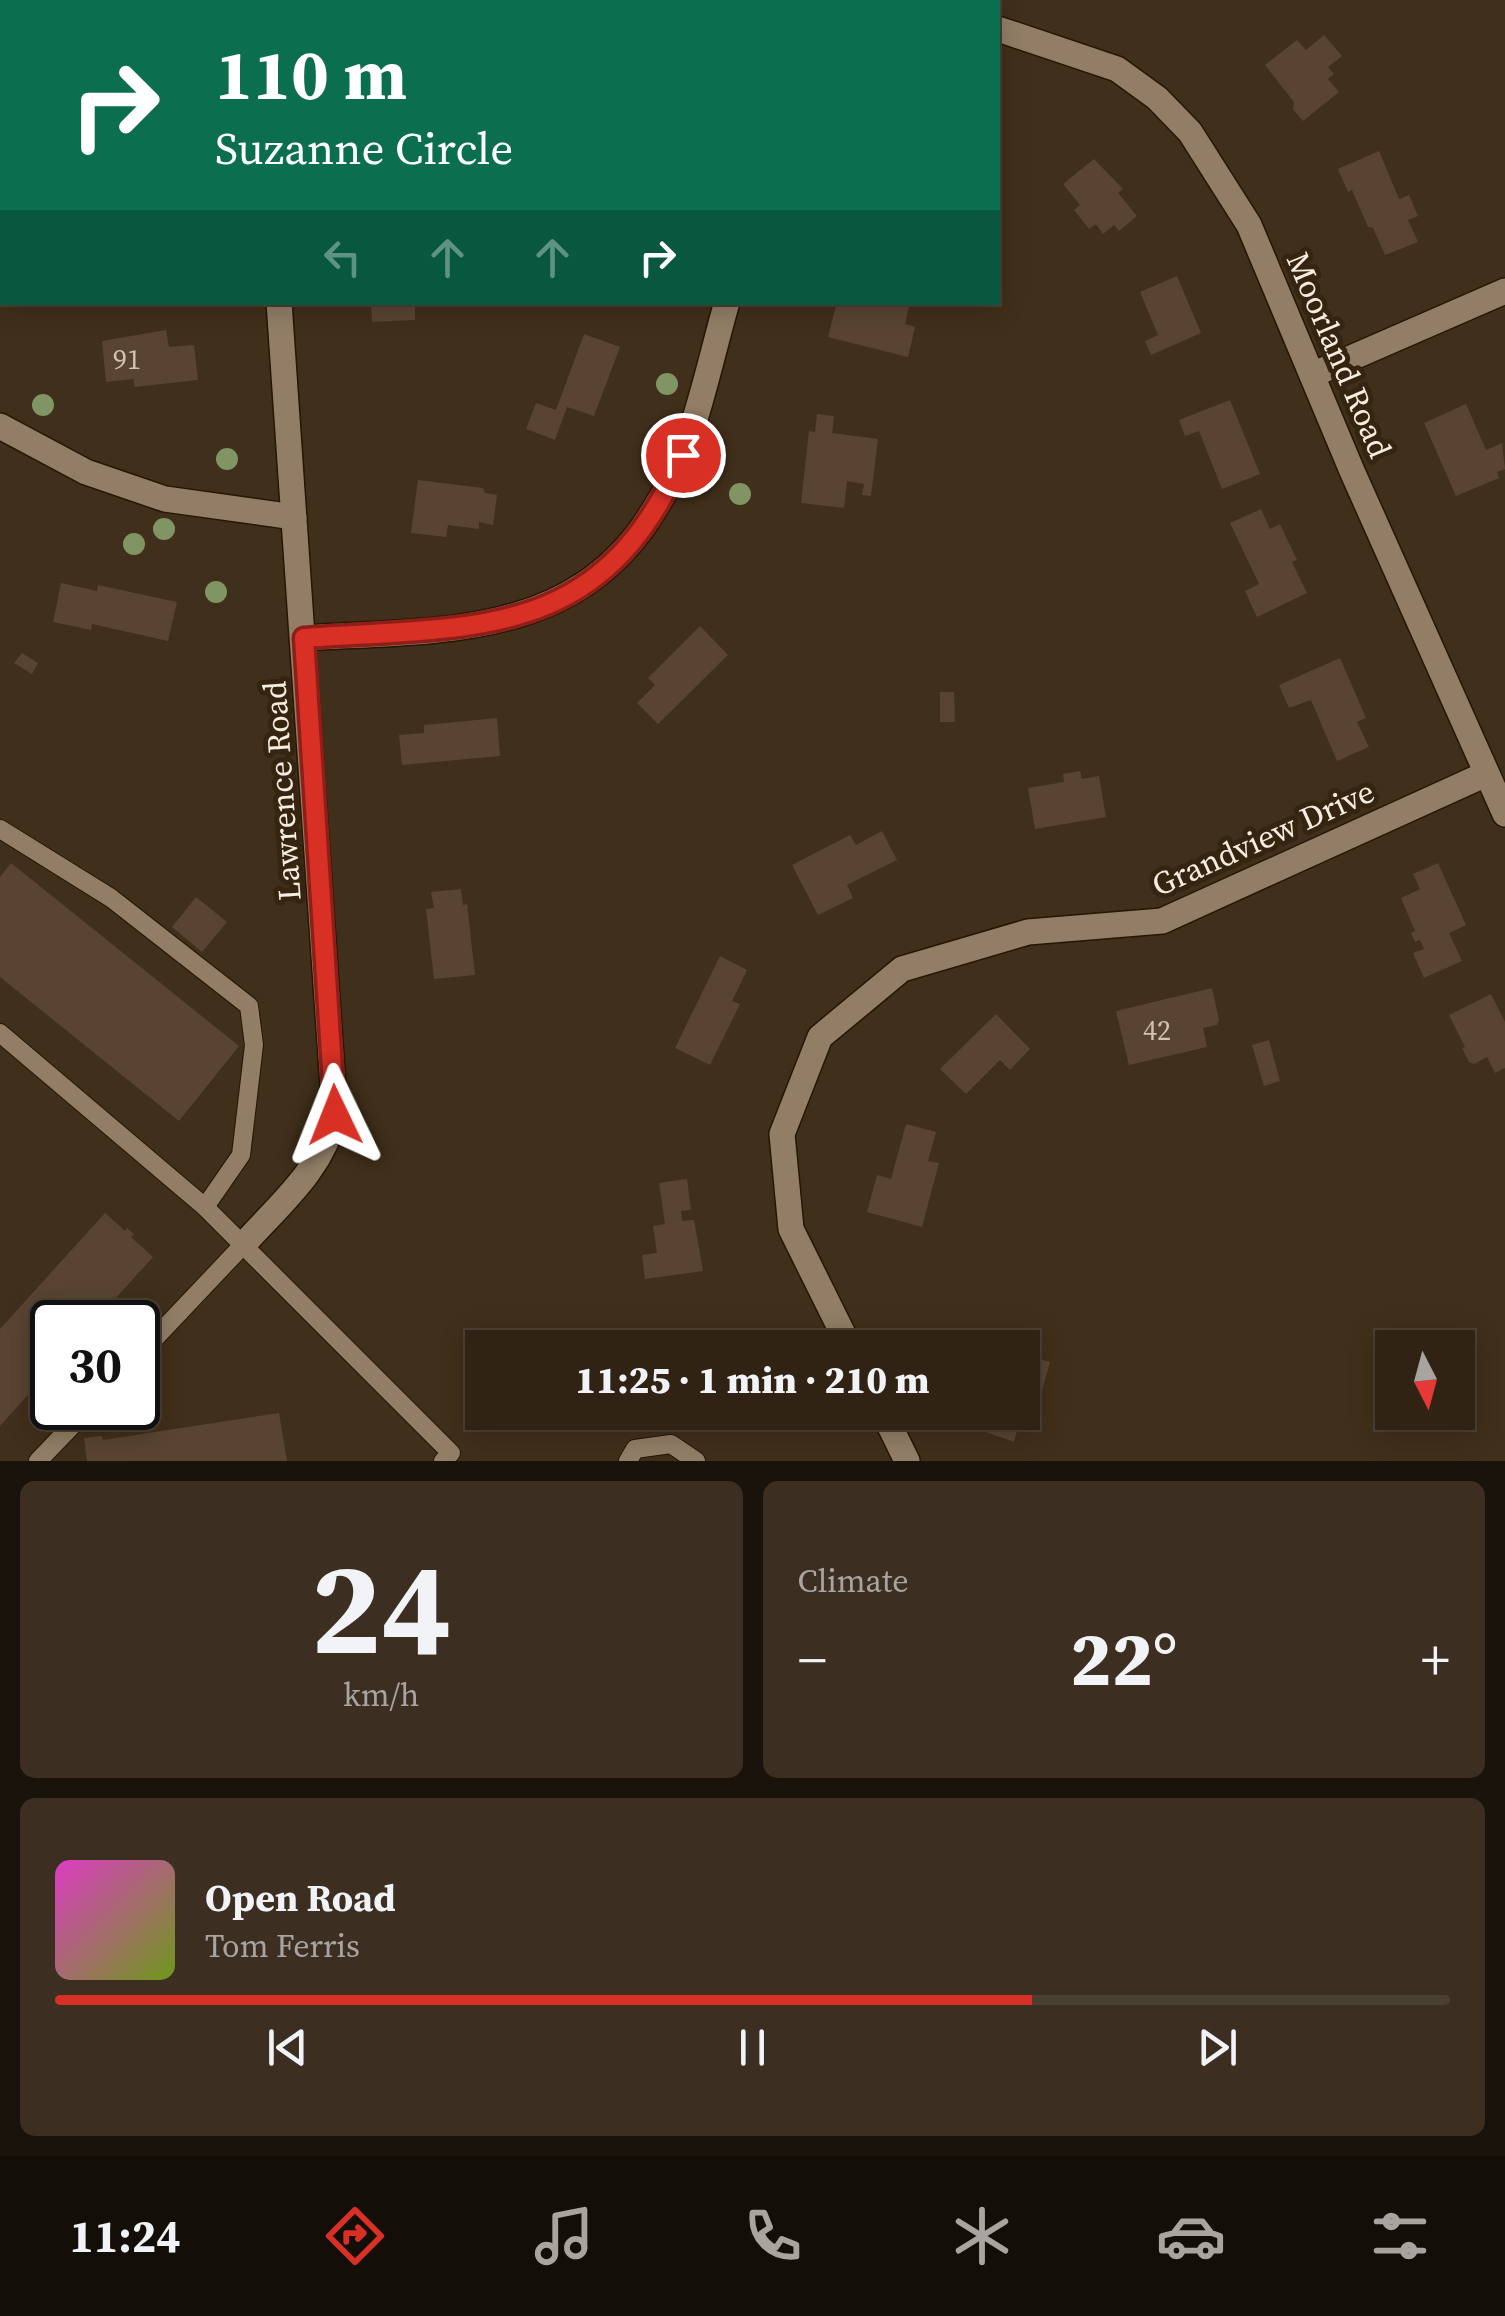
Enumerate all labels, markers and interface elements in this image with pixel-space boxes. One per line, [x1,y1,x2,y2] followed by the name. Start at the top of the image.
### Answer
[215,26,407,122] text: 110 m
[50,40,180,170] icon: right
[215,117,513,179] text: Suzanne Circle
[315,230,370,285] icon: left
[420,230,475,285] icon: ahead
[525,230,580,285] icon: ahead
[630,230,685,285] icon: right
[1276,245,1402,465] street label: Moorland Road
[113,340,141,378] house number: 91
[641,413,726,498] pin
[656,428,711,483] icon: arrive
[252,680,312,902] street label: Lawrence Road
[1145,769,1381,907] street label: Grandview Drive
[1143,1011,1171,1049] house number: 42
[283,1063,387,1167] position arrow
[30,1300,160,1430] speed limit sign: 30
[1375,1330,1475,1430] north arrow
[1375,1330,1475,1430] map controls
[575,1354,930,1406] text: 11:25 · 1 min · 210 m
[311,1518,452,1697] text: 24
[798,1559,909,1603] text: Climate
[1070,1607,1177,1710] text: 22°
[798,1622,827,1697] text: −
[1421,1622,1450,1697] text: +
[343,1673,419,1717] text: km/h
[205,1872,396,1924] text: Open Road
[205,1924,360,1968] text: Tom Ferris
[260,2020,315,2075] icon: previous
[725,2020,780,2075] icon: pause
[1190,2020,1245,2075] icon: next
[320,2201,390,2271] icon: directions
[529,2201,599,2271] icon: music
[738,2201,808,2271] icon: phone
[947,2201,1017,2271] icon: climate
[1156,2201,1226,2271] icon: car
[1365,2201,1435,2271] icon: filters
[70,2205,181,2267] text: 11:24

